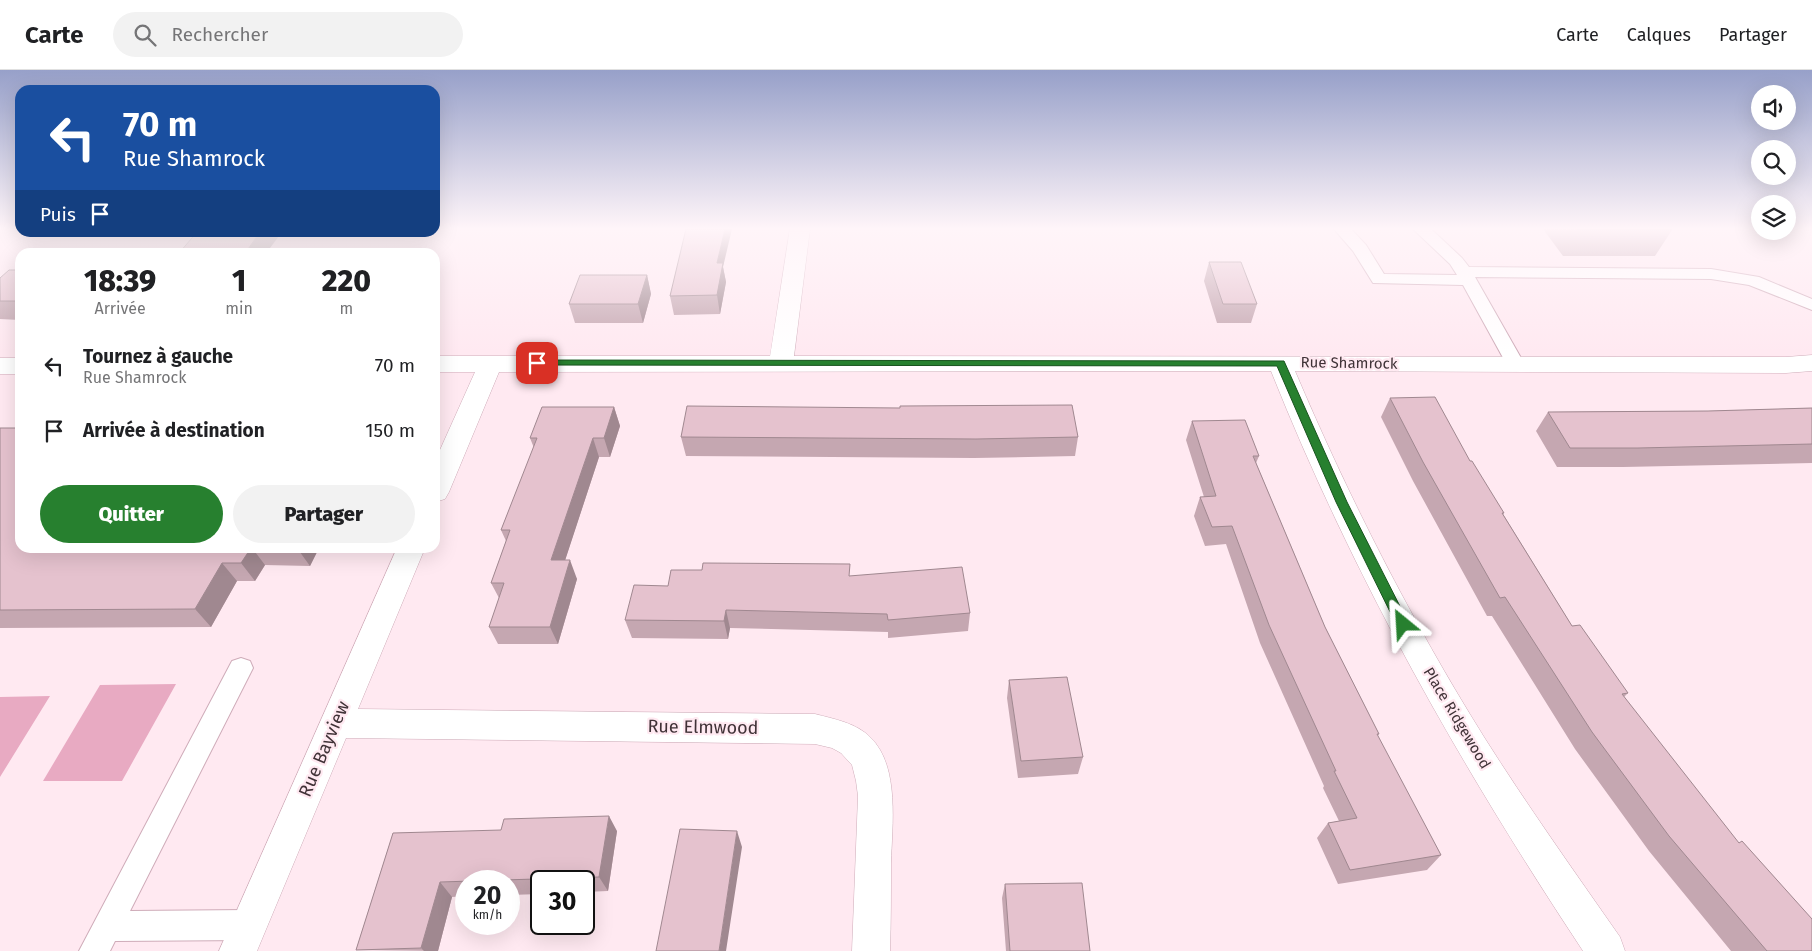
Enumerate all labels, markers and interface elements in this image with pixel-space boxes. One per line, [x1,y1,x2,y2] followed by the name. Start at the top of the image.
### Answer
[113,12,463,57] search box
[25,21,83,49] text: Carte
[131,21,159,49] icon: search
[171,23,268,46] text: Rechercher
[1556,24,1599,46] text: Carte
[1627,24,1691,46] text: Calques
[1719,24,1787,46] text: Partager
[1751,85,1796,240] map controls
[1751,85,1796,130] button: sound
[123,103,197,145] text: 70 m
[40,105,105,170] icon: left
[1751,140,1796,185] button: search
[123,145,265,172] text: Rue Shamrock
[1751,195,1796,240] button: layers
[86,200,114,228] icon: arrive
[40,203,76,226] text: Puis
[84,263,156,299] text: 18:39
[232,263,246,299] text: 1
[322,263,371,299] text: 220
[94,299,146,318] text: Arrivée
[225,299,253,318] text: min
[340,299,353,318] text: m
[516,342,558,384] pin
[83,345,233,368] text: Tournez à gauche
[523,349,551,377] icon: arrive
[40,352,68,380] icon: left
[1300,353,1398,373] street label: Rue Shamrock
[375,354,415,377] text: 70 m
[83,368,186,387] text: Rue Shamrock
[40,417,68,445] icon: arrive
[83,419,265,442] text: Arrivée à destination
[365,419,415,442] text: 150 m
[40,485,223,543] button: Quitter
[233,485,415,543] button: Partager
[1376,597,1428,649] position arrow
[1420,664,1494,772] street label: Place Ridgewood
[294,698,354,800] street label: Rue Bayview
[647,715,759,739] street label: Rue Elmwood
[530,870,595,935] speed limit sign: 30
[474,881,501,911] text: 20
[473,908,502,922] text: km/h

